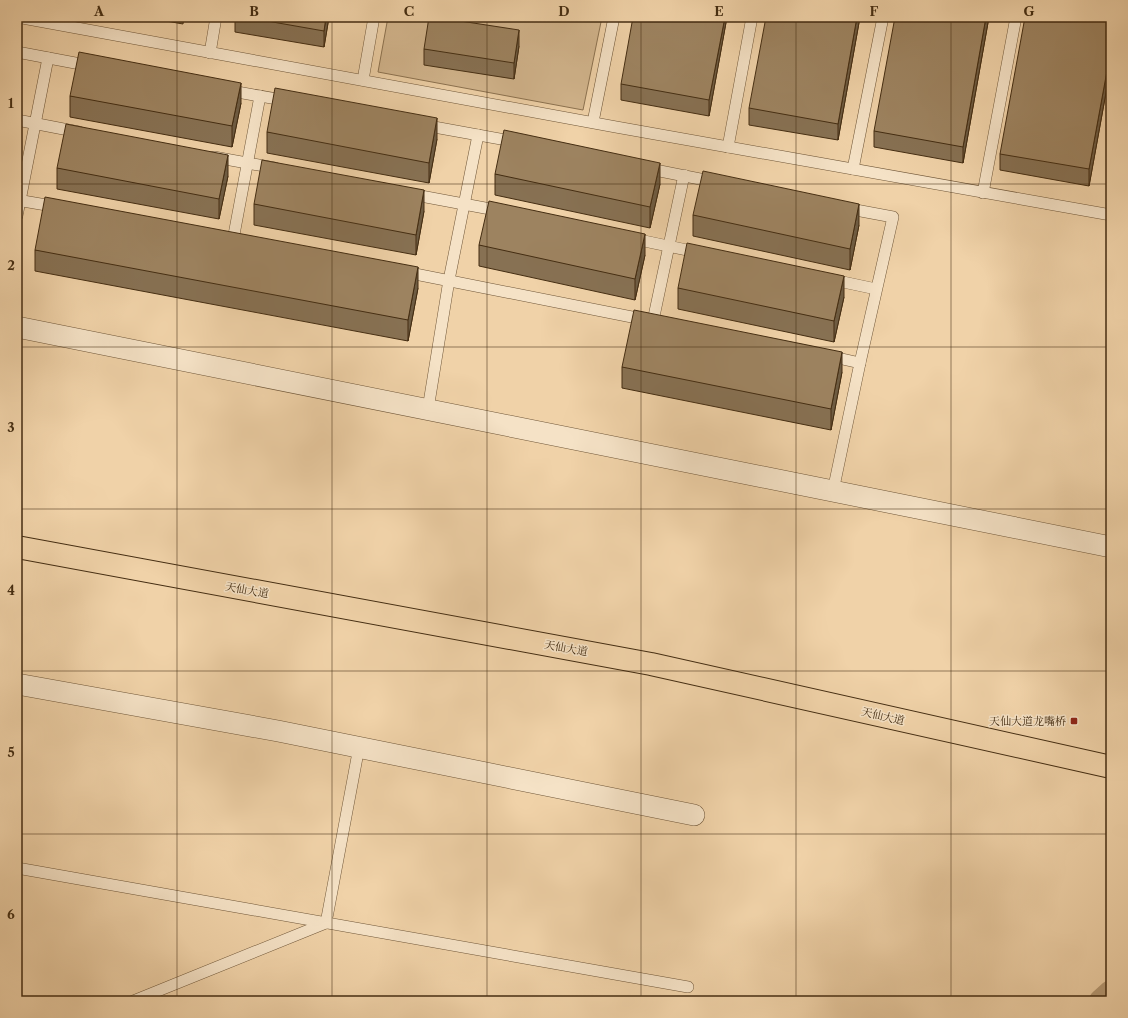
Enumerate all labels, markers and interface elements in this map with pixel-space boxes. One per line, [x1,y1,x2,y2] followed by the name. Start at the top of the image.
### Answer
[93,3,105,19] text: A
[249,3,259,19] text: B
[404,3,414,19] text: C
[558,3,570,19] text: D
[714,3,724,19] text: E
[870,3,879,19] text: F
[1023,3,1035,19] text: G
[8,95,14,111] text: 1
[7,257,15,273] text: 2
[7,419,15,435] text: 3
[224,579,270,601] street label: 天仙大道
[7,582,15,598] text: 4
[543,637,589,659] street label: 天仙大道
[860,704,906,728] street label: 天仙大道
[989,714,1066,728] place label: 天仙大道龙嘴桥
[1069,716,1079,726] marker: 天仙大道龙嘴桥
[7,744,15,760] text: 5
[7,906,15,922] text: 6

